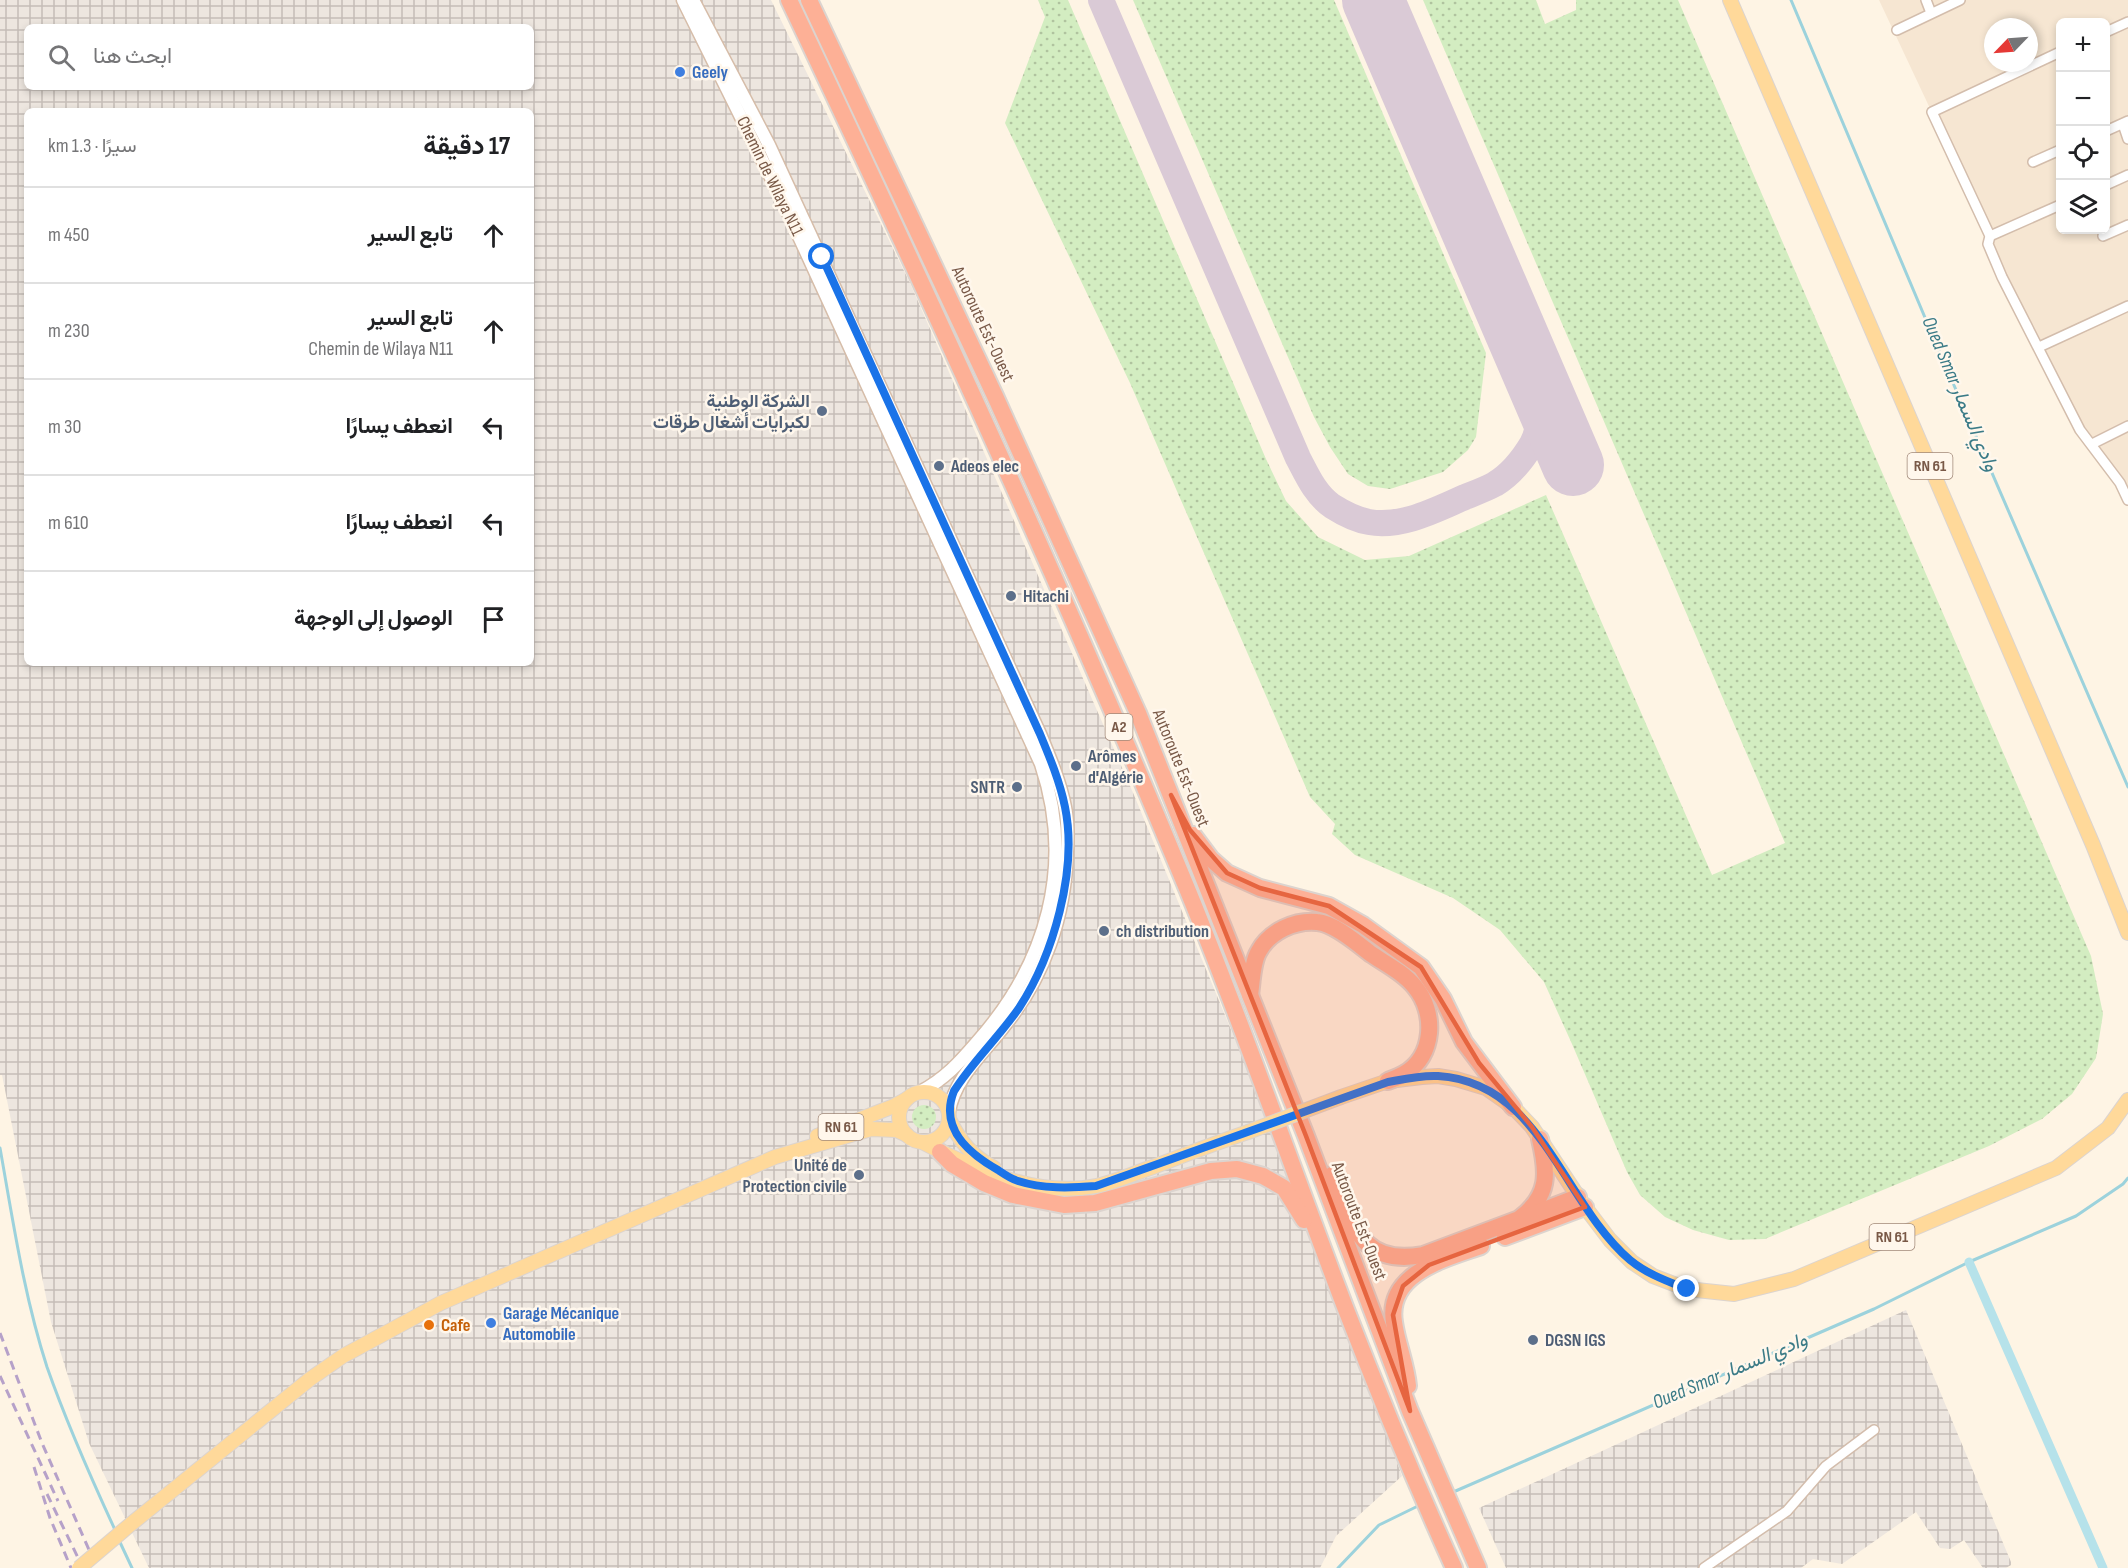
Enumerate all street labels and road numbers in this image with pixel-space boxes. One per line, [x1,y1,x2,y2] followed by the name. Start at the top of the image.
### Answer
[732,113,808,240] street label: Chemin de Wilaya N11
[947,262,1019,386] street label: Autoroute Est-Ouest
[1908,453,1952,479] road number: RN 61
[1147,705,1214,830] street label: Autoroute Est-Ouest
[1106,714,1132,740] road number: A2
[818,1114,864,1140] road number: RN 61
[1326,1158,1391,1284] street label: Autoroute Est-Ouest
[1870,1224,1914,1250] road number: RN 61

